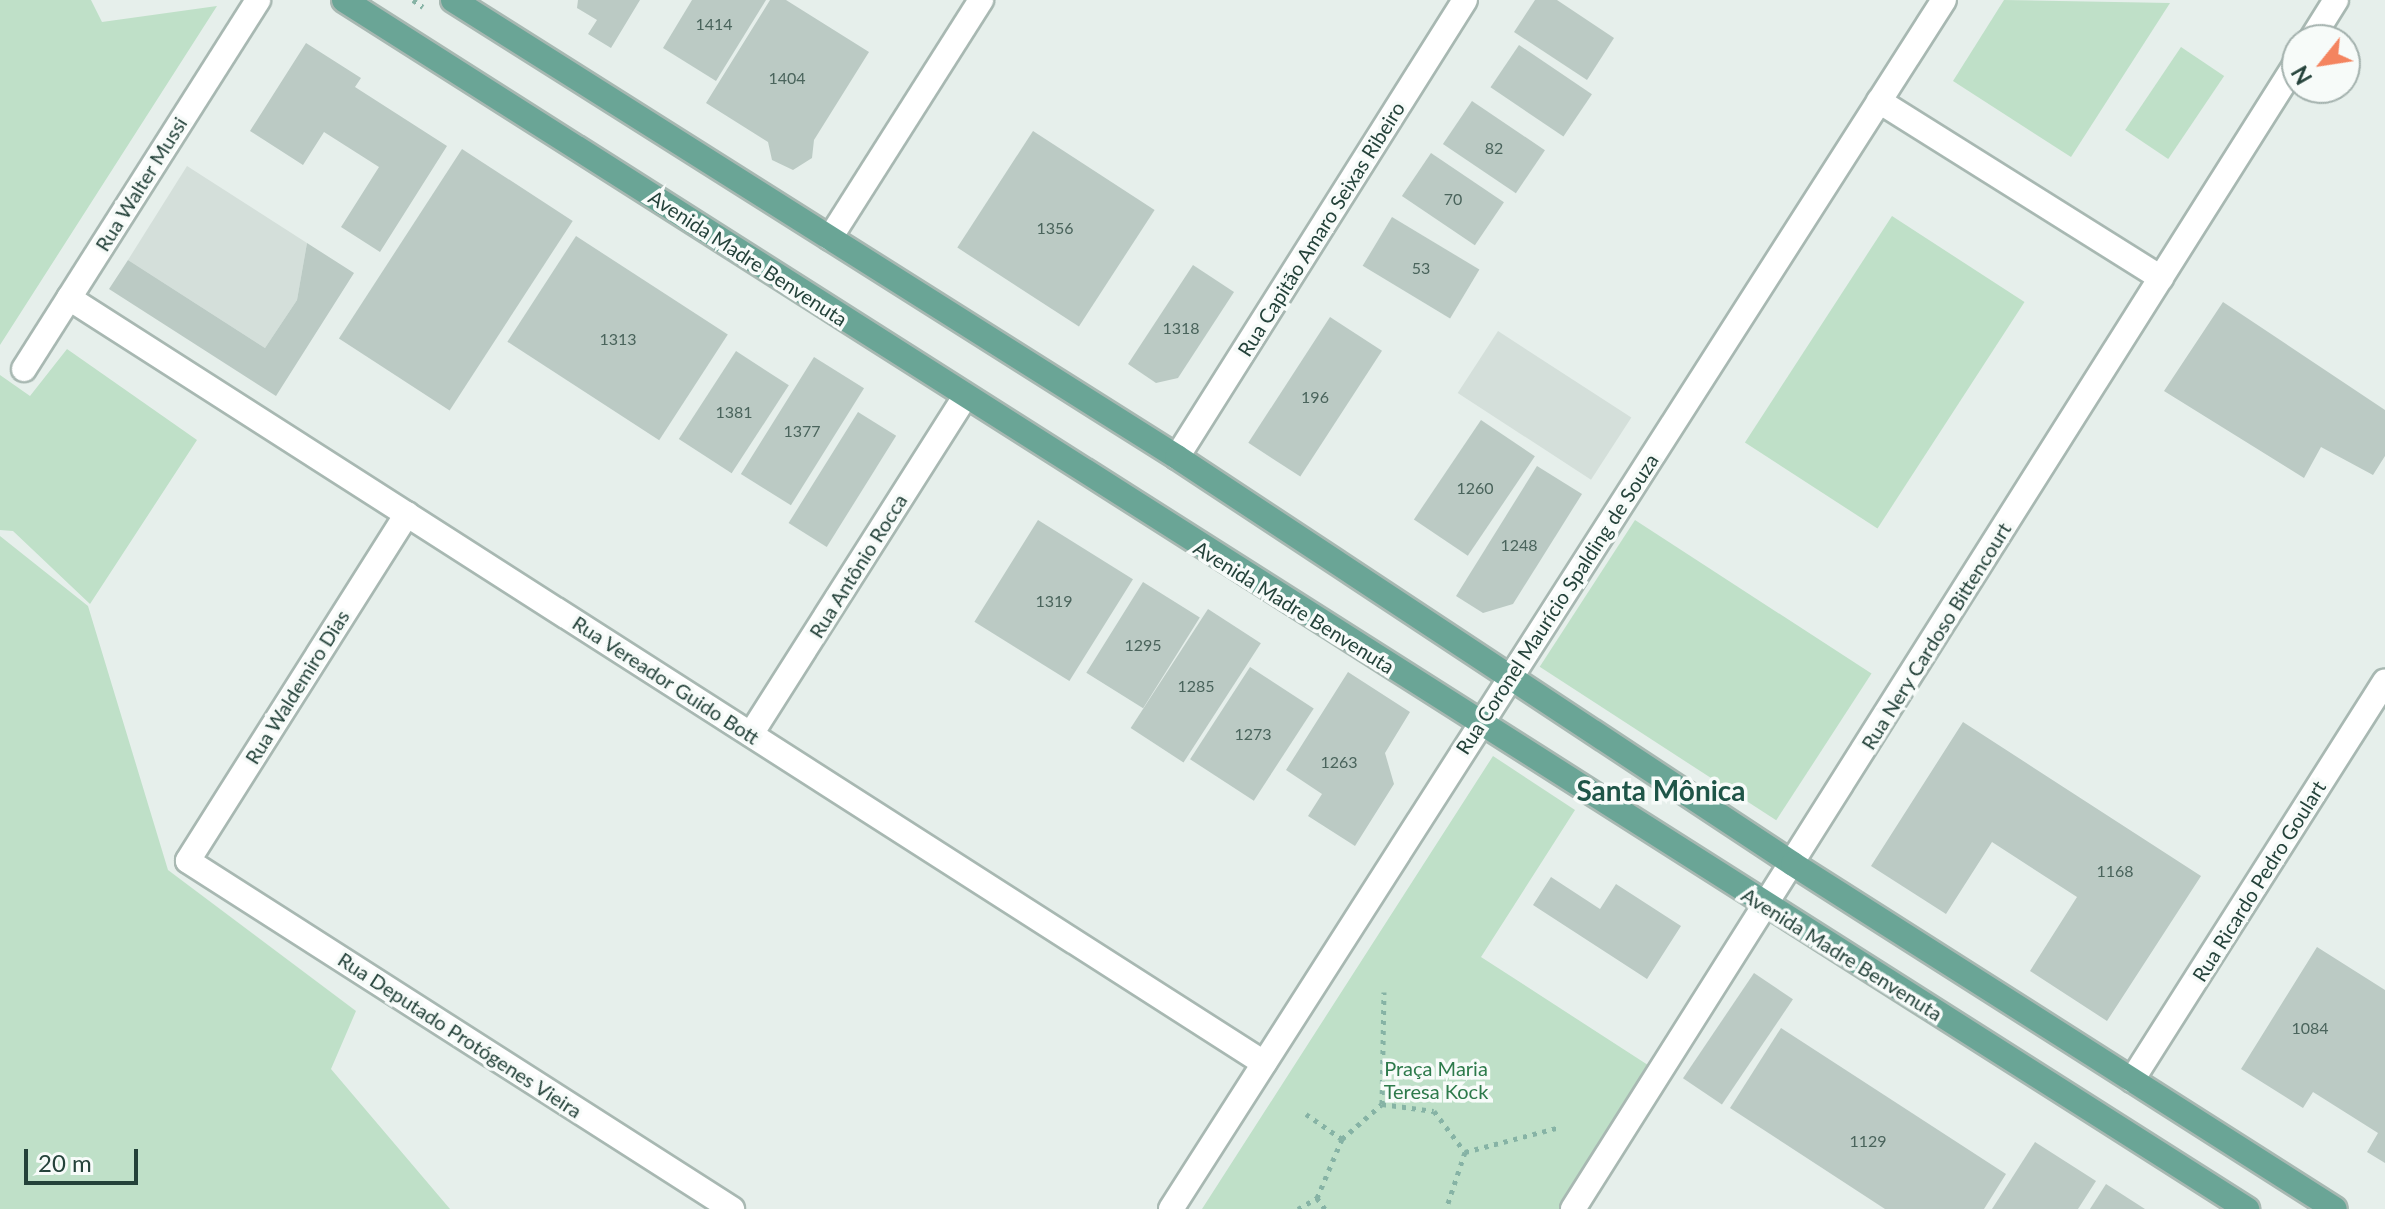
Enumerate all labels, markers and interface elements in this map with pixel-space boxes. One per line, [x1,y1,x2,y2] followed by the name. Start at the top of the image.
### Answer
[695,14,733,34] house number: 1414
[2281,24,2361,104] north arrow
[2286,61,2317,89] text: N
[768,68,806,88] house number: 1404
[1232,97,1410,361] street label: Rua Capitão Amaro Seixas Ribeiro
[90,112,192,256] street label: Rua Walter Mussi
[1485,138,1503,158] house number: 82
[644,185,852,331] street label: Avenida Madre Benvenuta
[1444,189,1462,209] house number: 70
[1036,218,1074,238] house number: 1356
[1412,258,1430,278] house number: 53
[1162,318,1200,338] house number: 1318
[599,329,637,349] house number: 1313
[1301,387,1329,407] house number: 196
[715,402,753,422] house number: 1381
[783,421,821,441] house number: 1377
[1451,449,1663,759] street label: Rua Coronel Maurício Spalding de Souza
[1456,478,1494,498] house number: 1260
[804,489,912,643] street label: Rua Antônio Rocca
[1856,518,2016,754] street label: Rua Nery Cardoso Bittencourt
[1189,535,1399,679] street label: Avenida Madre Benvenuta
[1500,535,1538,555] house number: 1248
[1035,591,1073,611] house number: 1319
[240,605,354,769] street label: Rua Waldemiro Dias
[568,610,764,750] street label: Rua Vereador Guido Bott
[1124,635,1162,655] house number: 1295
[1177,676,1215,696] house number: 1285
[1234,724,1272,744] house number: 1273
[1320,752,1358,772] house number: 1263
[1576,773,1746,807] district label: Santa Mônica
[2187,776,2331,986] street label: Rua Ricardo Pedro Goulart
[2096,861,2134,881] house number: 1168
[1737,882,1947,1026] street label: Avenida Madre Benvenuta
[333,947,587,1123] street label: Rua Deputado Protógenes Vieira
[2291,1018,2329,1038] house number: 1084
[1384,1057,1488,1104] park label: Praça Maria Teresa Kock
[1849,1131,1887,1151] house number: 1129
[28,1133,142,1183] scale bar
[38,1148,92,1177] text: 20 m

